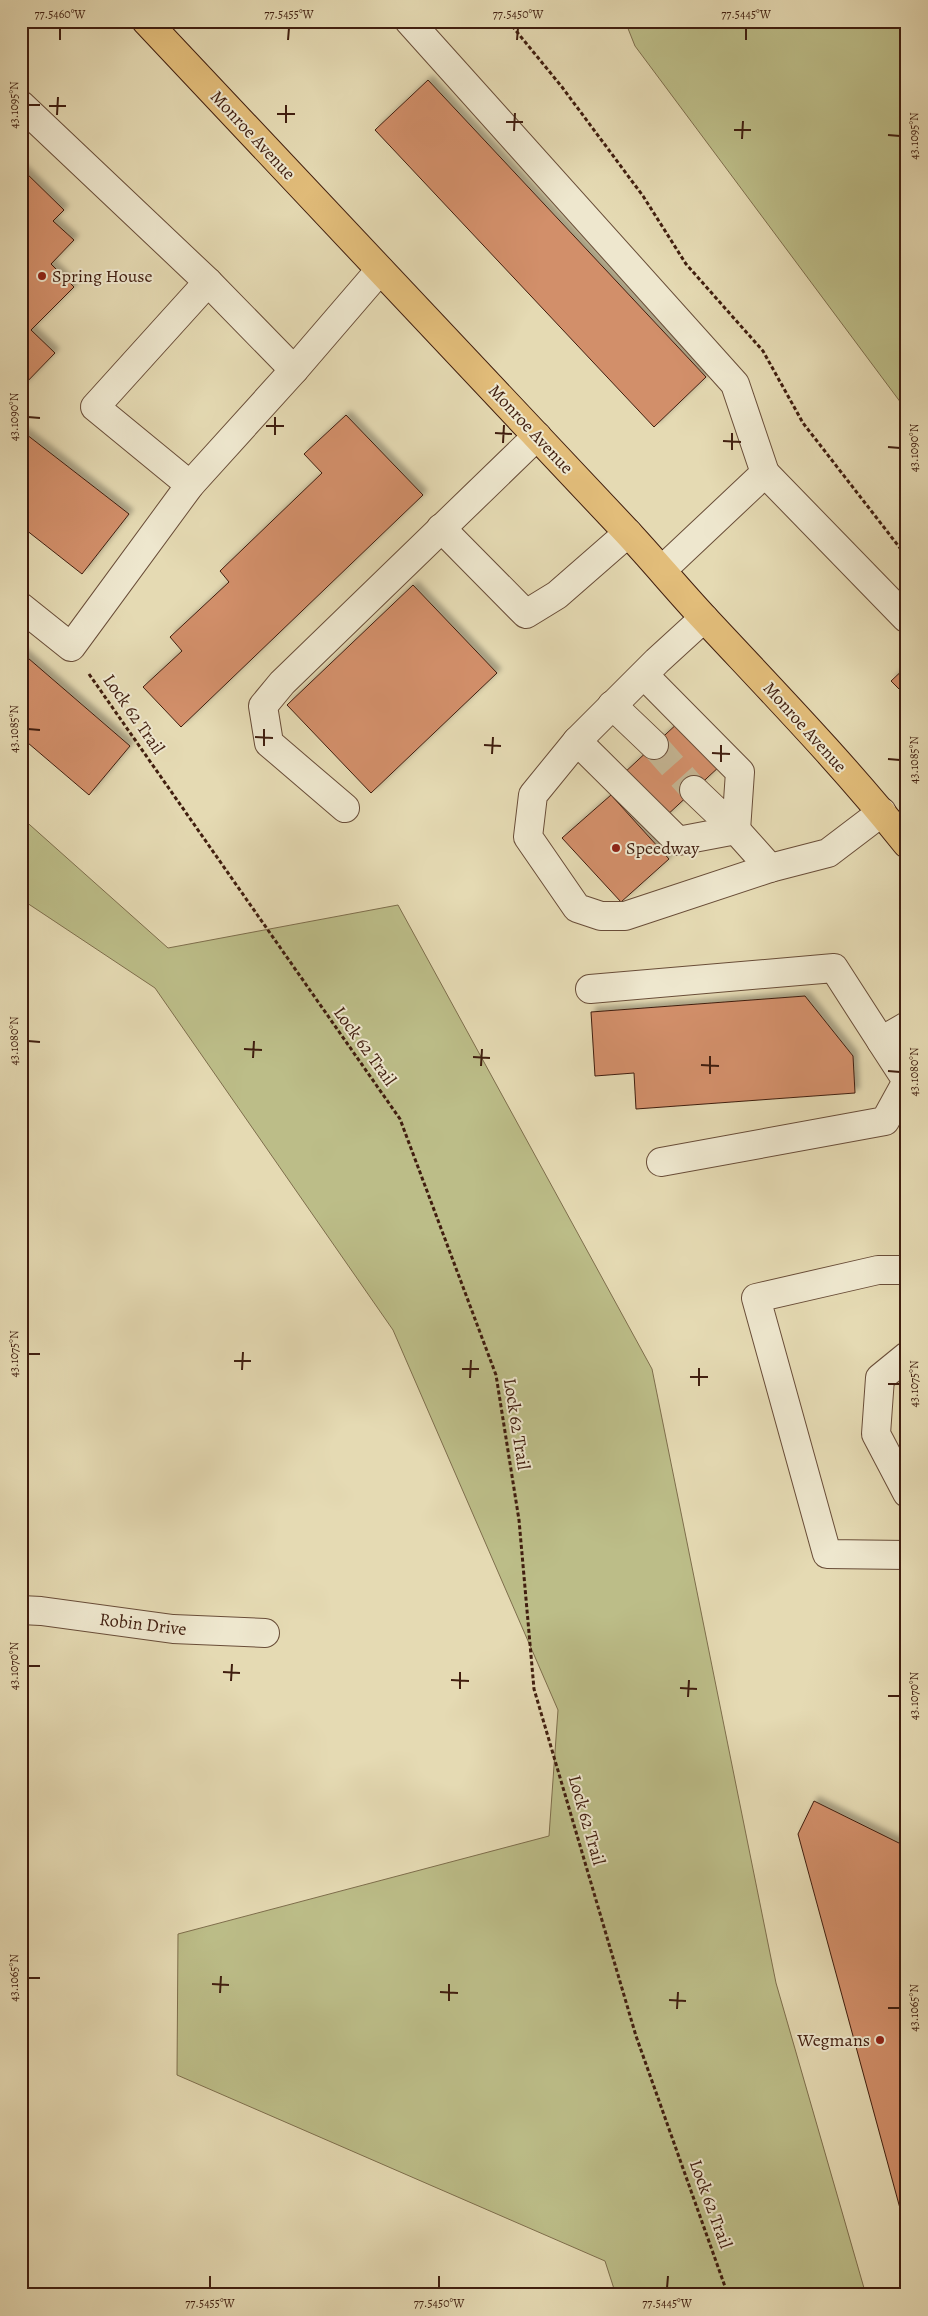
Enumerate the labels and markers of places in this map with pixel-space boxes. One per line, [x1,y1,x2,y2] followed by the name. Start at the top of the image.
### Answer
[52,264,153,288] place label: Spring House
[36,270,48,282] marker: Spring House
[626,836,700,860] place label: Speedway
[610,842,622,854] marker: Speedway
[796,2028,870,2052] place label: Wegmans
[874,2034,886,2046] marker: Wegmans

